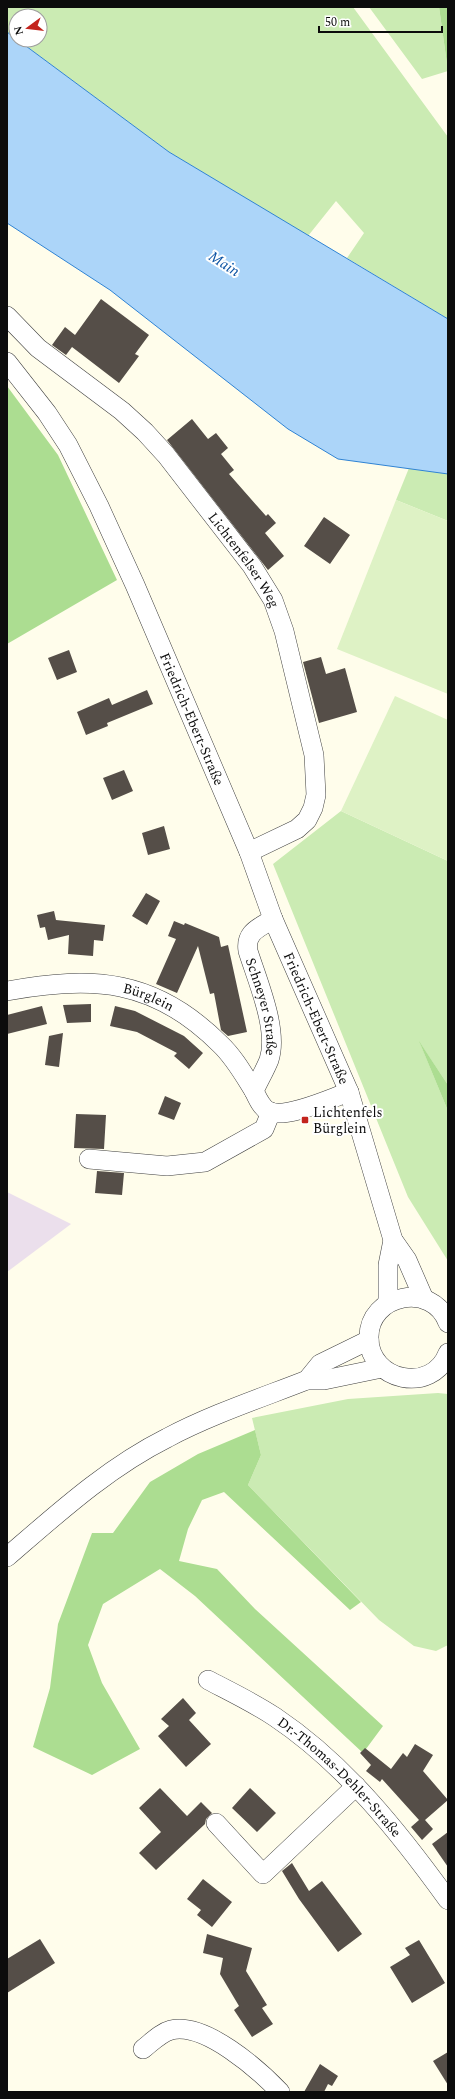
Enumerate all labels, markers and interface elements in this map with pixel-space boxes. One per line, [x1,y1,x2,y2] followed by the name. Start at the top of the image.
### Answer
[8,8,48,48] north arrow
[319,8,442,34] scale bar
[325,13,350,32] text: 50 m
[9,24,28,37] text: N
[204,245,244,283] water label: Main
[203,507,285,611] street label: Lichtenfelser Weg
[155,649,230,789] street label: Friedrich-Ebert-Straße
[278,949,355,1088] street label: Friedrich-Ebert-Straße
[240,955,282,1058] street label: Schneyer Straße
[121,977,178,1016] street label: Bürglein
[313,1102,383,1139] place label: Lichtenfels Bürglein
[300,1115,310,1125] marker: Lichtenfels Bürglein
[273,1711,407,1842] street label: Dr.-Thomas-Dehler-Straße

